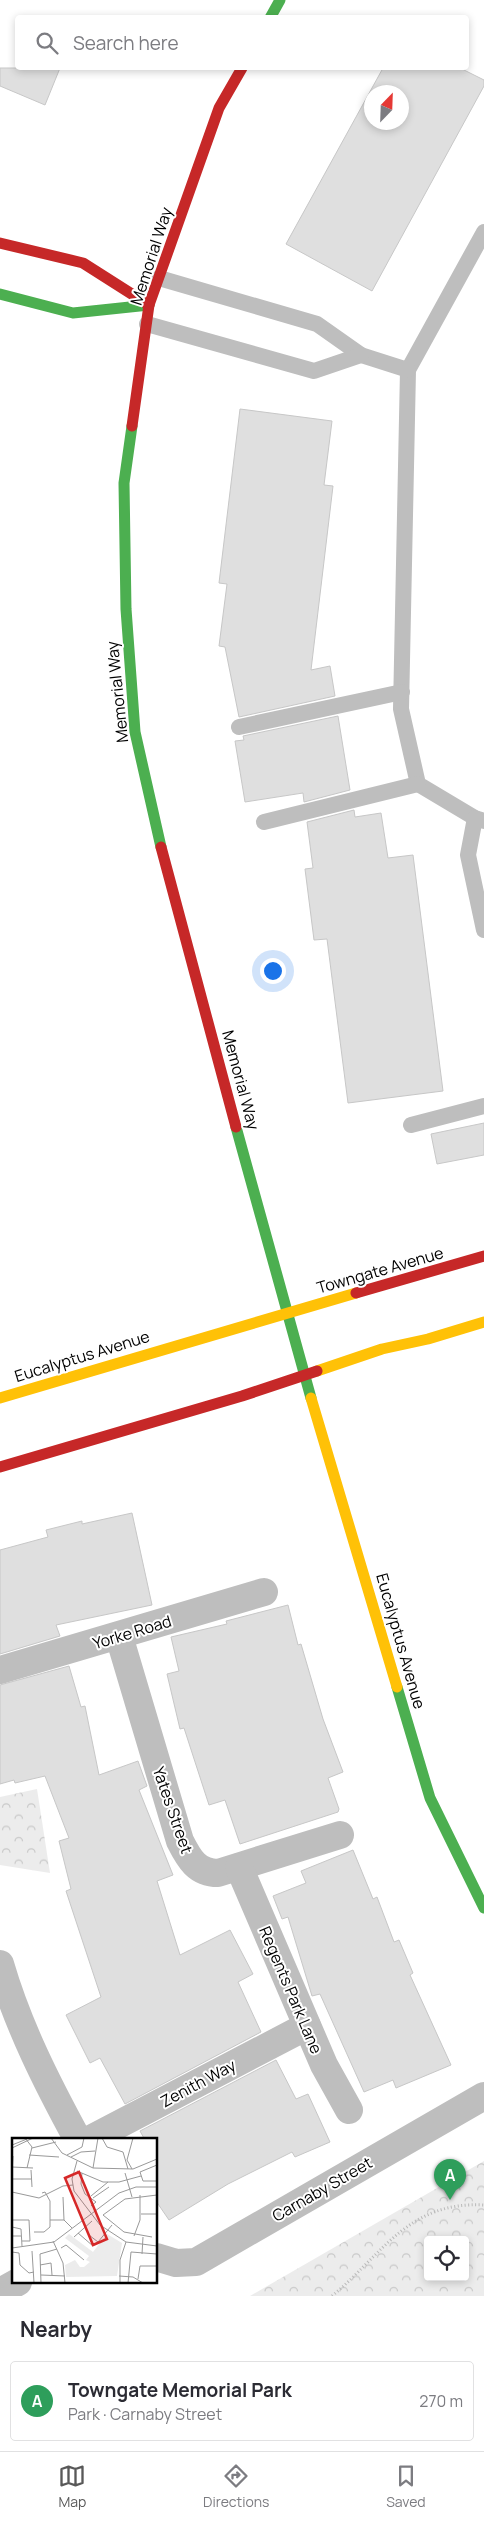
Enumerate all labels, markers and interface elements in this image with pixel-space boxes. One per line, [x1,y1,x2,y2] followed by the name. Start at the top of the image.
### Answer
[15,15,469,70] search box
[33,29,61,57] icon: search
[73,30,179,56] text: Search here
[364,85,409,130] north arrow
[125,204,177,308] street label: Memorial Way
[101,640,133,744] street label: Memorial Way
[260,958,286,984] your location
[217,1028,265,1133] street label: Memorial Way
[314,1241,446,1299] street label: Towngate Avenue
[12,1325,152,1387] street label: Eucalyptus Avenue
[371,1571,431,1711] street label: Eucalyptus Avenue
[90,1610,174,1654] street label: Yorke Road
[148,1764,198,1856] street label: Yates Street
[254,1923,328,2057] street label: Regents Park Lane
[156,2054,240,2112] street label: Zenith Way
[12,2138,158,2284] inset map
[268,2151,376,2227] street label: Carnaby Street
[434,2159,466,2200] pin: A
[424,2236,469,2281] map controls
[424,2236,469,2281] button: locate
[20,2315,92,2343] text: Nearby
[68,2377,292,2403] text: Towngate Memorial Park
[32,2390,42,2412] text: A
[419,2390,463,2412] text: 270 m
[68,2403,222,2425] text: Park · Carnaby Street
[58,2462,86,2511] tab: Map
[203,2462,269,2511] tab: Directions
[386,2462,426,2511] tab: Saved

